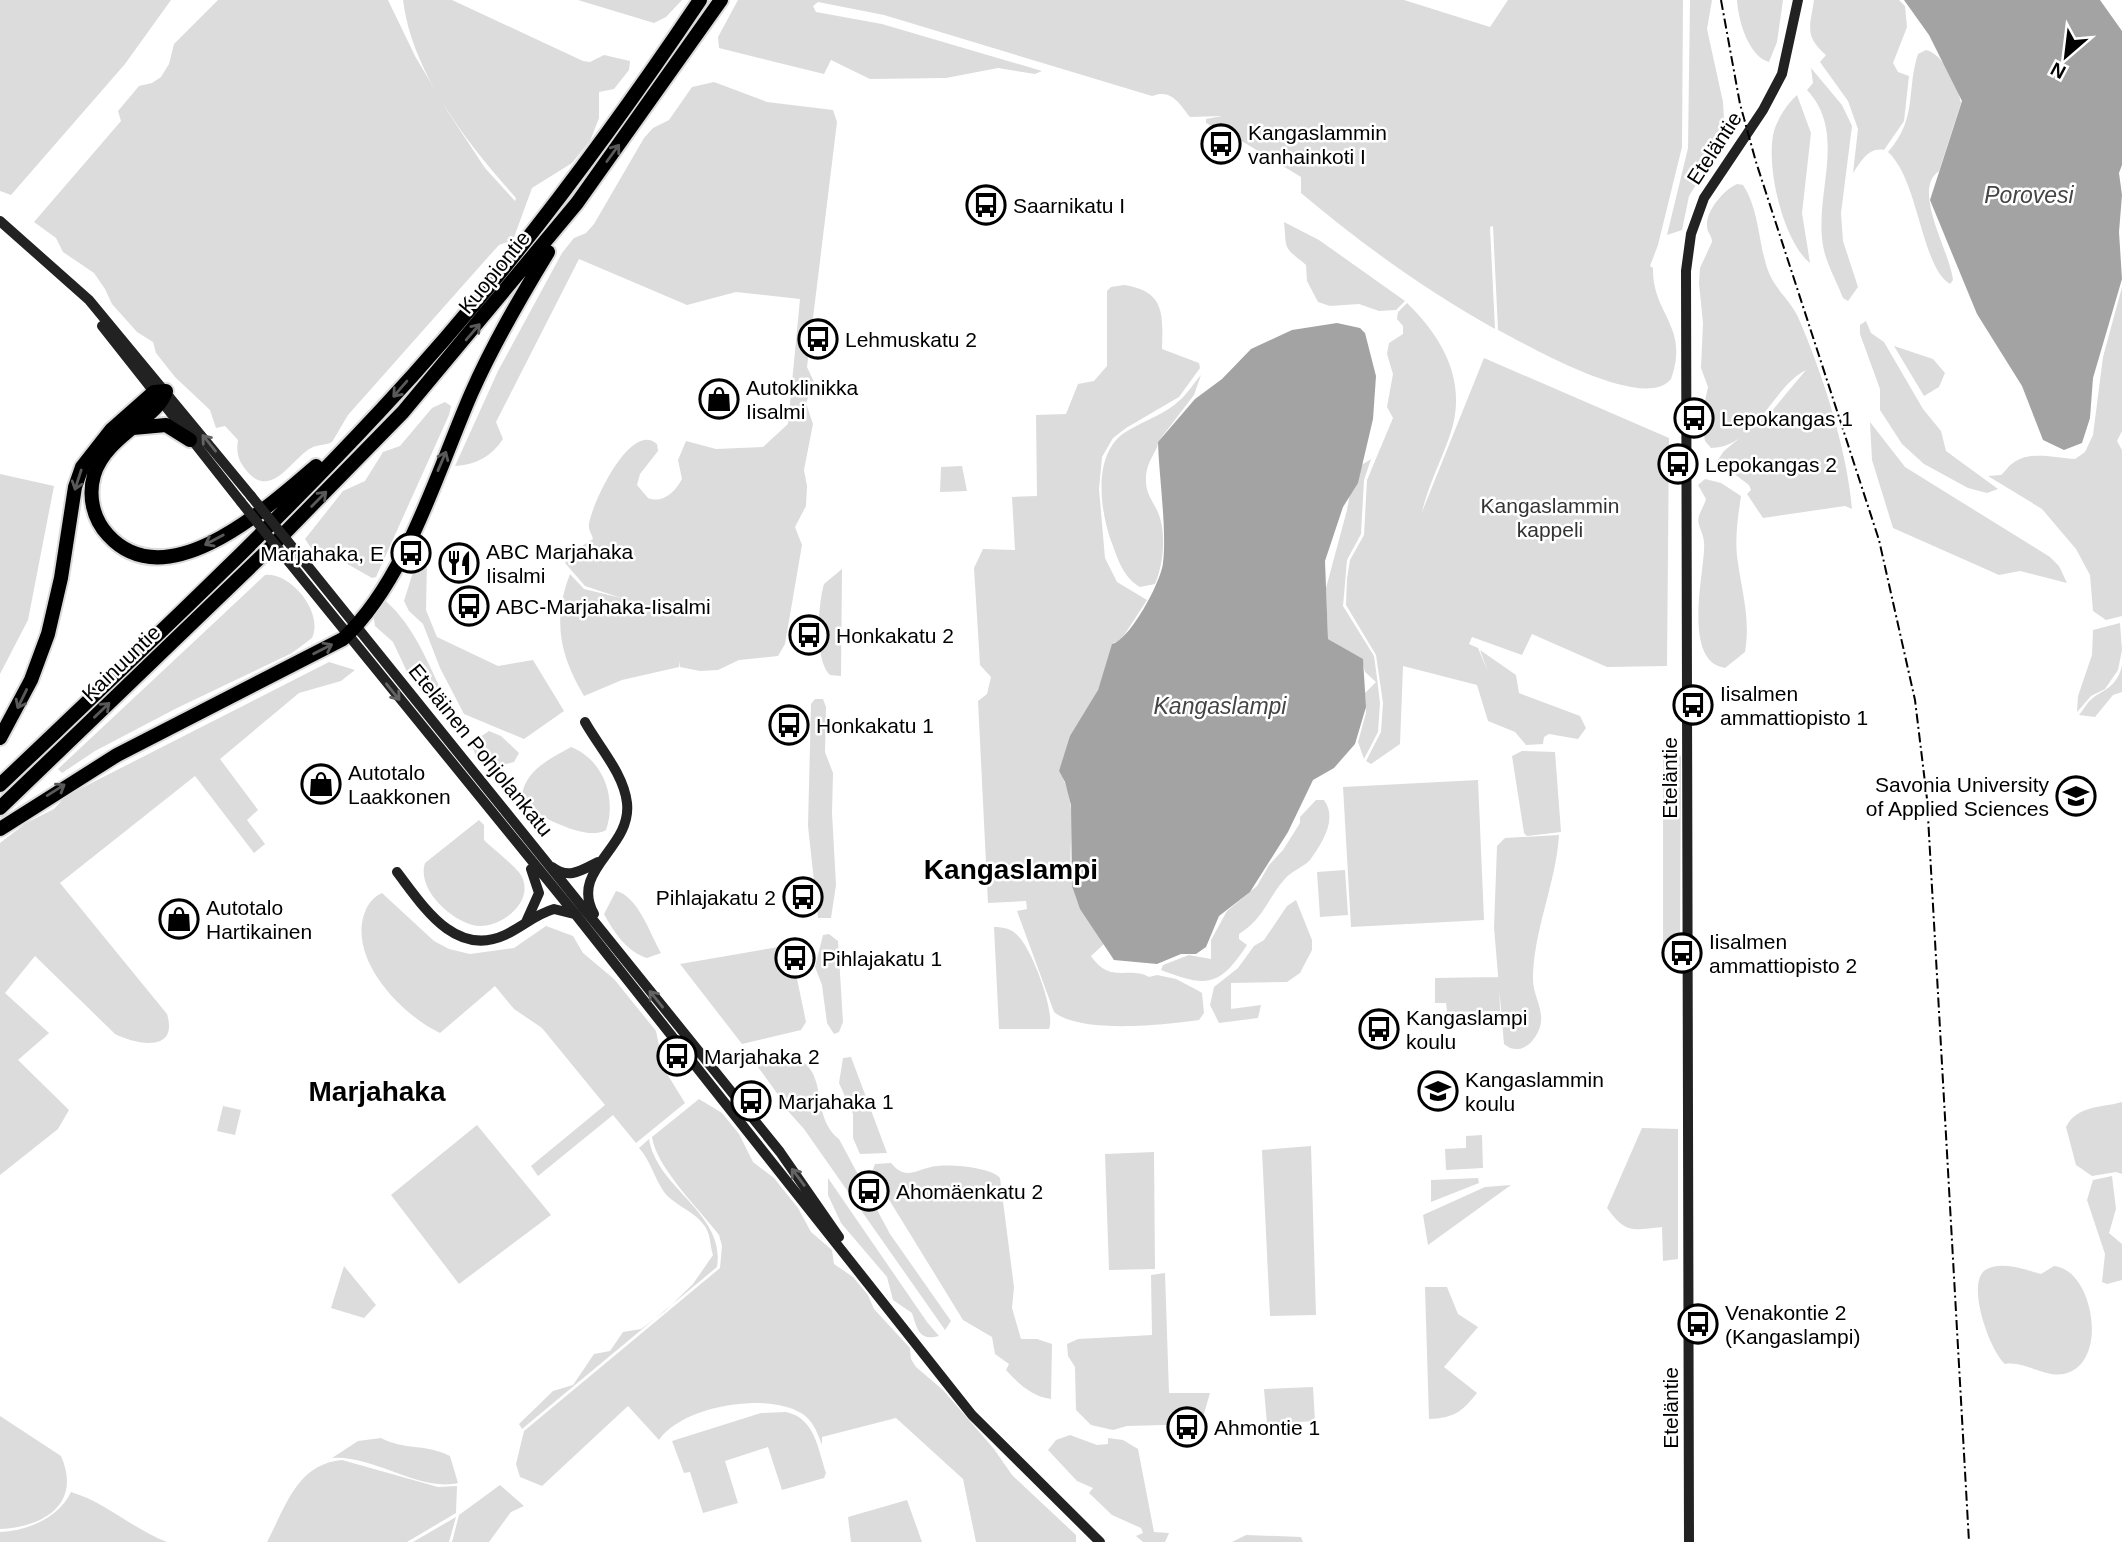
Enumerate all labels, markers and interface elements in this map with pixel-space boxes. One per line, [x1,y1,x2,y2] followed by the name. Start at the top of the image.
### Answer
[2031,21,2101,91] north arrow
[2047,58,2069,83] text: N
[1682,107,1746,189] street label: Eteläntie
[1248,121,1387,168] place label: Kangaslammin vanhainkoti I
[1200,123,1242,165] bus stop icon: Kangaslammin vanhainkoti I
[606,144,621,163] one-way arrow
[1984,182,2075,208] water label: Porovesi
[965,184,1007,226] bus stop icon: Saarnikatu I
[1013,194,1125,217] place label: Saarnikatu I
[454,226,534,318] street label: Kuopiontie
[797,318,839,360] bus stop icon: Lehmuskatu 2
[465,323,481,341] one-way arrow
[845,328,977,351] place label: Lehmuskatu 2
[746,376,858,423] place label: Autoklinikka Iisalmi
[698,378,740,420] shop icon: Autoklinikka Iisalmi
[392,380,408,398] one-way arrow
[1673,397,1715,439] bus stop icon: Lepokangas 1
[1721,407,1853,430] place label: Lepokangas 1
[201,435,216,453] one-way arrow
[1657,443,1699,485] bus stop icon: Lepokangas 2
[437,451,450,472] one-way arrow
[1705,453,1837,476] place label: Lepokangas 2
[71,468,84,490] one-way arrow
[310,491,327,508] one-way arrow
[1481,494,1619,541] park label: Kangaslammin kappeli
[390,532,432,574] bus stop icon: Marjahaka, E
[204,534,225,547] one-way arrow
[486,540,633,587] place label: ABC Marjahaka Iisalmi
[260,542,384,565] place label: Marjahaka, E
[438,542,480,584] restaurant icon: ABC Marjahaka Iisalmi
[448,585,490,627] bus stop icon: ABC-Marjahaka-Iisalmi
[496,595,711,618] place label: ABC-Marjahaka-Iisalmi
[788,614,830,656] bus stop icon: Honkakatu 2
[77,620,165,706] street label: Kainuuntie
[836,624,954,647] place label: Honkakatu 2
[312,642,333,655] one-way arrow
[404,659,558,841] street label: Eteläinen Pohjolankatu
[385,682,401,700] one-way arrow
[1720,682,1868,729] place label: Iisalmen ammattiopisto 1
[1672,684,1714,726] bus stop icon: Iisalmen ammattiopisto 1
[14,688,28,709] one-way arrow
[1154,693,1287,719] water label: Kangaslampi
[94,702,111,719] one-way arrow
[768,704,810,746] bus stop icon: Honkakatu 1
[816,714,934,737] place label: Honkakatu 1
[1658,737,1681,819] street label: Eteläntie
[348,761,451,808] place label: Autotalo Laakkonen
[300,763,342,805] shop icon: Autotalo Laakkonen
[1866,773,2050,820] place label: Savonia University of Applied Sciences
[2055,775,2097,817] school or university icon: Savonia University of Applied Sciences
[46,783,66,797] one-way arrow
[924,854,1098,885] district label: Kangaslampi
[782,876,824,918] bus stop icon: Pihlajakatu 2
[656,886,776,909] place label: Pihlajakatu 2
[206,896,312,943] place label: Autotalo Hartikainen
[158,898,200,940] shop icon: Autotalo Hartikainen
[1709,930,1857,977] place label: Iisalmen ammattiopisto 2
[1661,932,1703,974] bus stop icon: Iisalmen ammattiopisto 2
[774,937,816,979] bus stop icon: Pihlajakatu 1
[822,947,942,970] place label: Pihlajakatu 1
[649,991,664,1009] one-way arrow
[1406,1006,1527,1053] place label: Kangaslampi koulu
[1358,1008,1400,1050] bus stop icon: Kangaslampi koulu
[656,1035,698,1077] bus stop icon: Marjahaka 2
[704,1045,820,1068] place label: Marjahaka 2
[1465,1068,1604,1115] place label: Kangaslammin koulu
[1417,1070,1459,1112] school or university icon: Kangaslammin koulu
[309,1076,446,1107] district label: Marjahaka
[730,1080,772,1122] bus stop icon: Marjahaka 1
[778,1090,894,1113] place label: Marjahaka 1
[791,1168,805,1187] one-way arrow
[848,1170,890,1212] bus stop icon: Ahomäenkatu 2
[896,1180,1043,1203] place label: Ahomäenkatu 2
[1725,1301,1860,1348] place label: Venakontie 2 (Kangaslampi)
[1677,1303,1719,1345] bus stop icon: Venakontie 2 (Kangaslampi)
[1659,1367,1682,1449] street label: Eteläntie
[1166,1406,1208,1448] bus stop icon: Ahmontie 1
[1214,1416,1320,1439] place label: Ahmontie 1

